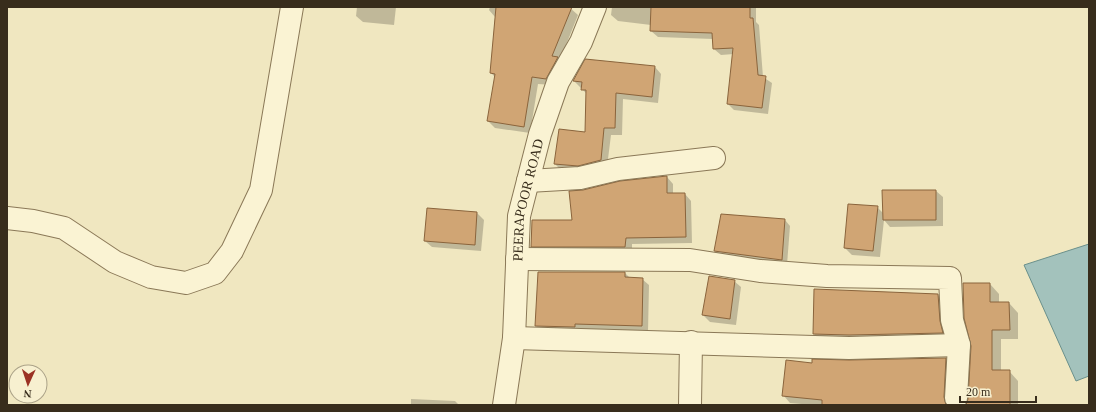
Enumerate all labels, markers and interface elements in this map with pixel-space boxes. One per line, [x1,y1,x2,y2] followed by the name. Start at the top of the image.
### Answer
[510,137,547,262] street label: PEERAPOOR ROAD
[8,364,48,404] north arrow
[960,378,1036,404] scale bar
[966,385,991,399] text: 20 m
[23,388,32,400] text: N

